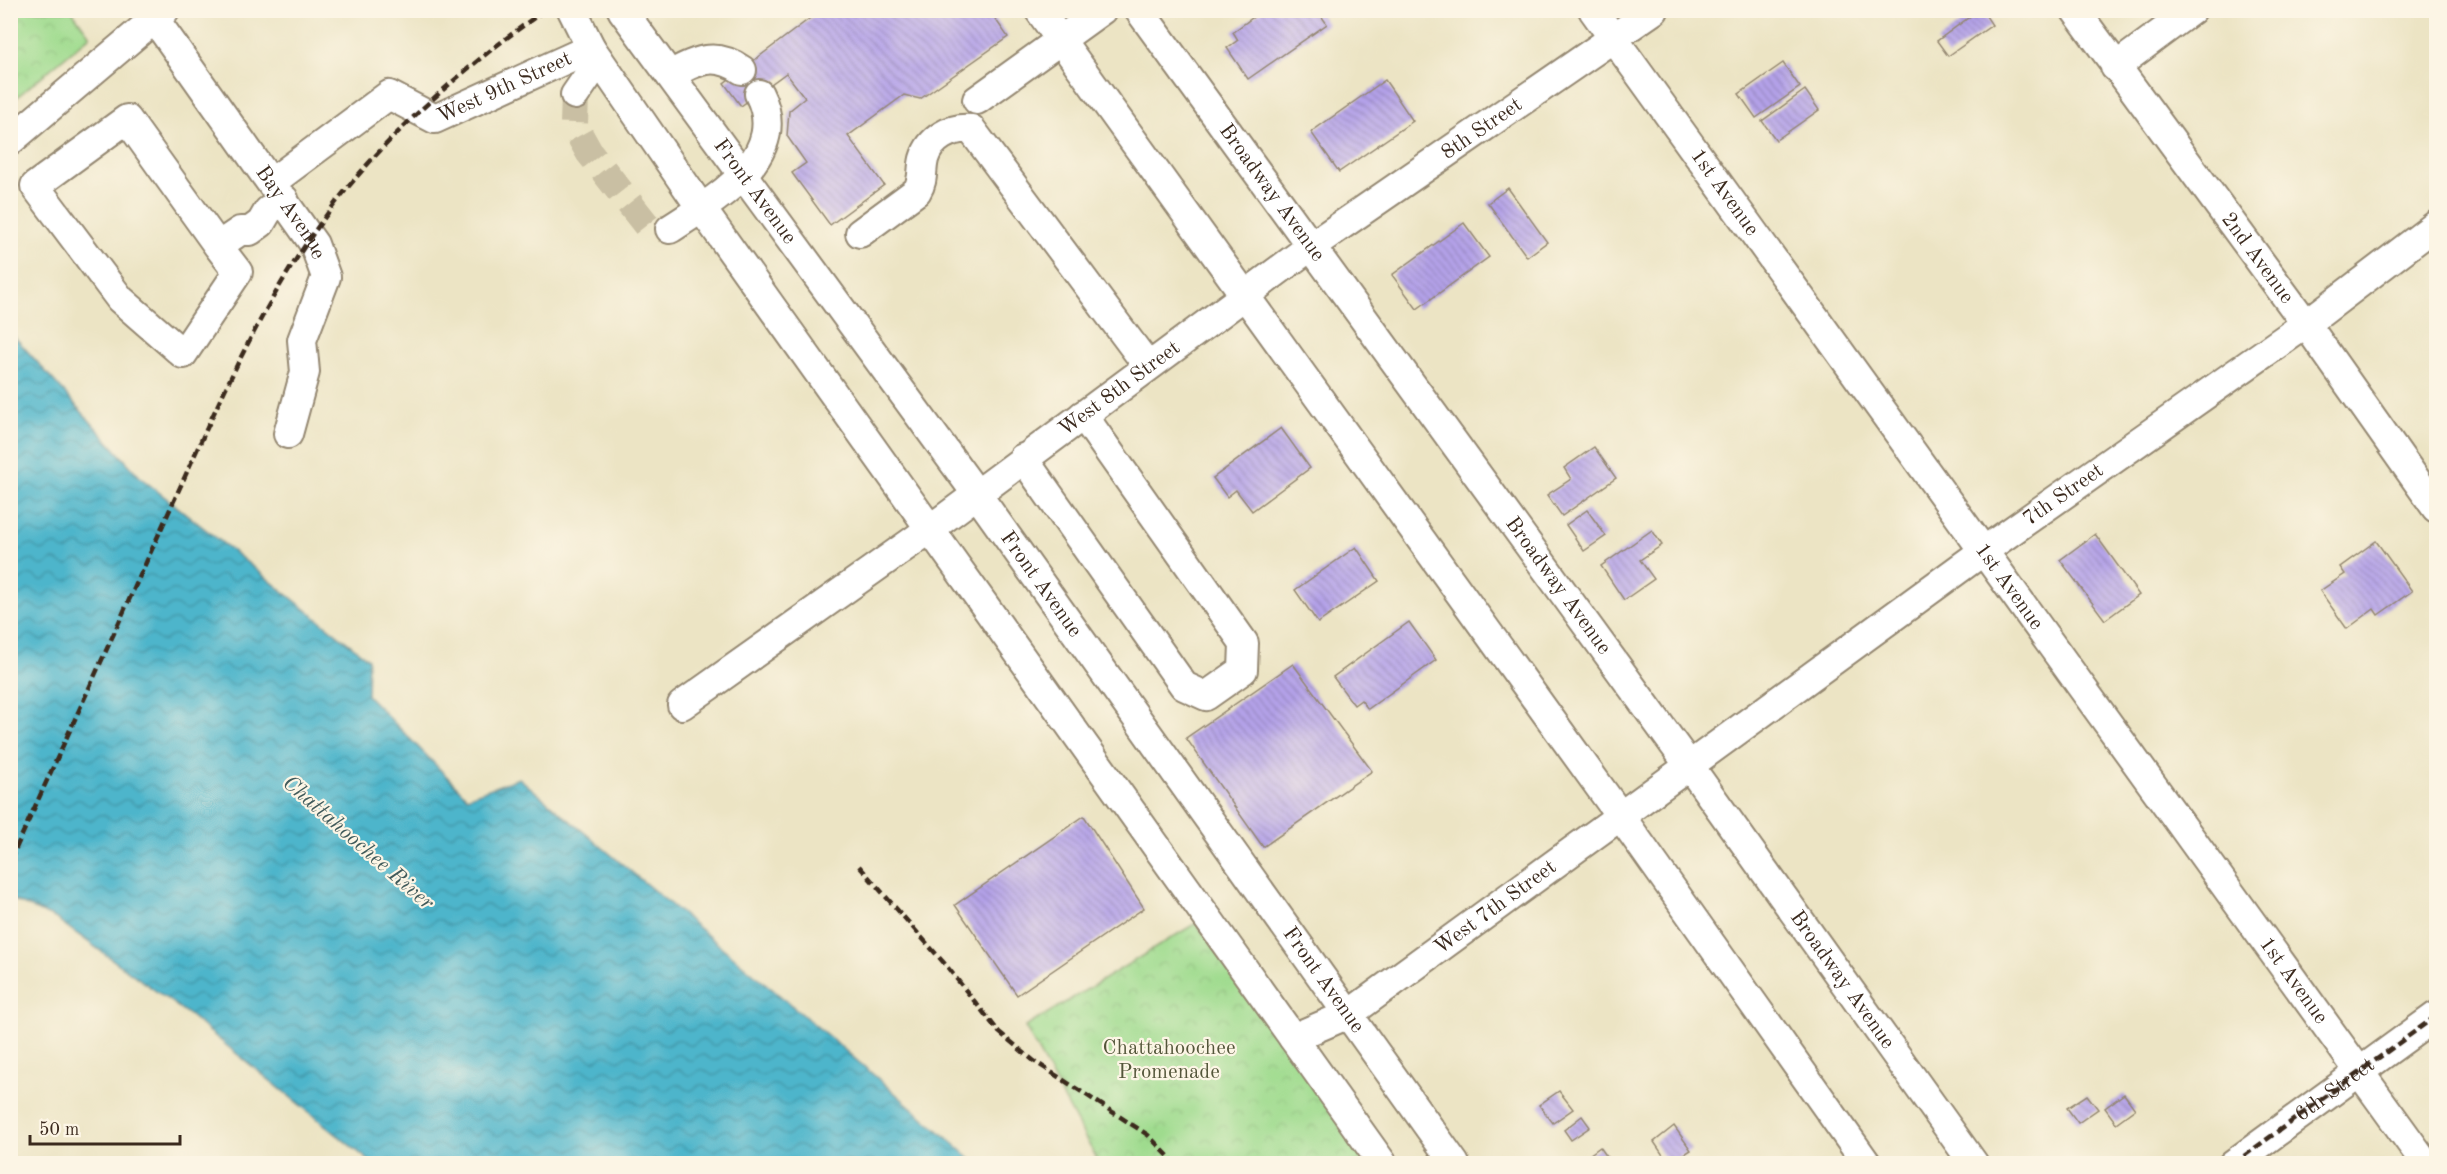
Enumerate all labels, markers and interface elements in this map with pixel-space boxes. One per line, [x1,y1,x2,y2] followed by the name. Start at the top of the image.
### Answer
[434,48,575,127] street label: West 9th Street
[1438,94,1526,164] street label: 8th Street
[1215,120,1329,265] street label: Broadway Avenue
[710,135,800,248] street label: Front Avenue
[1687,145,1763,240] street label: 1st Avenue
[252,162,329,262] street label: Bay Avenue
[2217,209,2298,307] street label: 2nd Avenue
[1055,337,1184,440] street label: West 8th Street
[2019,460,2107,530] street label: 7th Street
[1501,513,1615,658] street label: Broadway Avenue
[996,527,1086,641] street label: Front Avenue
[1971,539,2047,634] street label: 1st Avenue
[278,772,438,915] water label: Chattahoochee River
[1430,856,1560,958] street label: West 7th Street
[1786,907,1899,1053] street label: Broadway Avenue
[1279,923,1368,1037] street label: Front Avenue
[2255,933,2332,1028] street label: 1st Avenue
[1102,1038,1236,1083] park label: Chattahoochee Promenade
[2291,1054,2378,1126] street label: 6th Street
[30,1108,180,1146] scale bar
[39,1121,79,1139] text: 50 m

